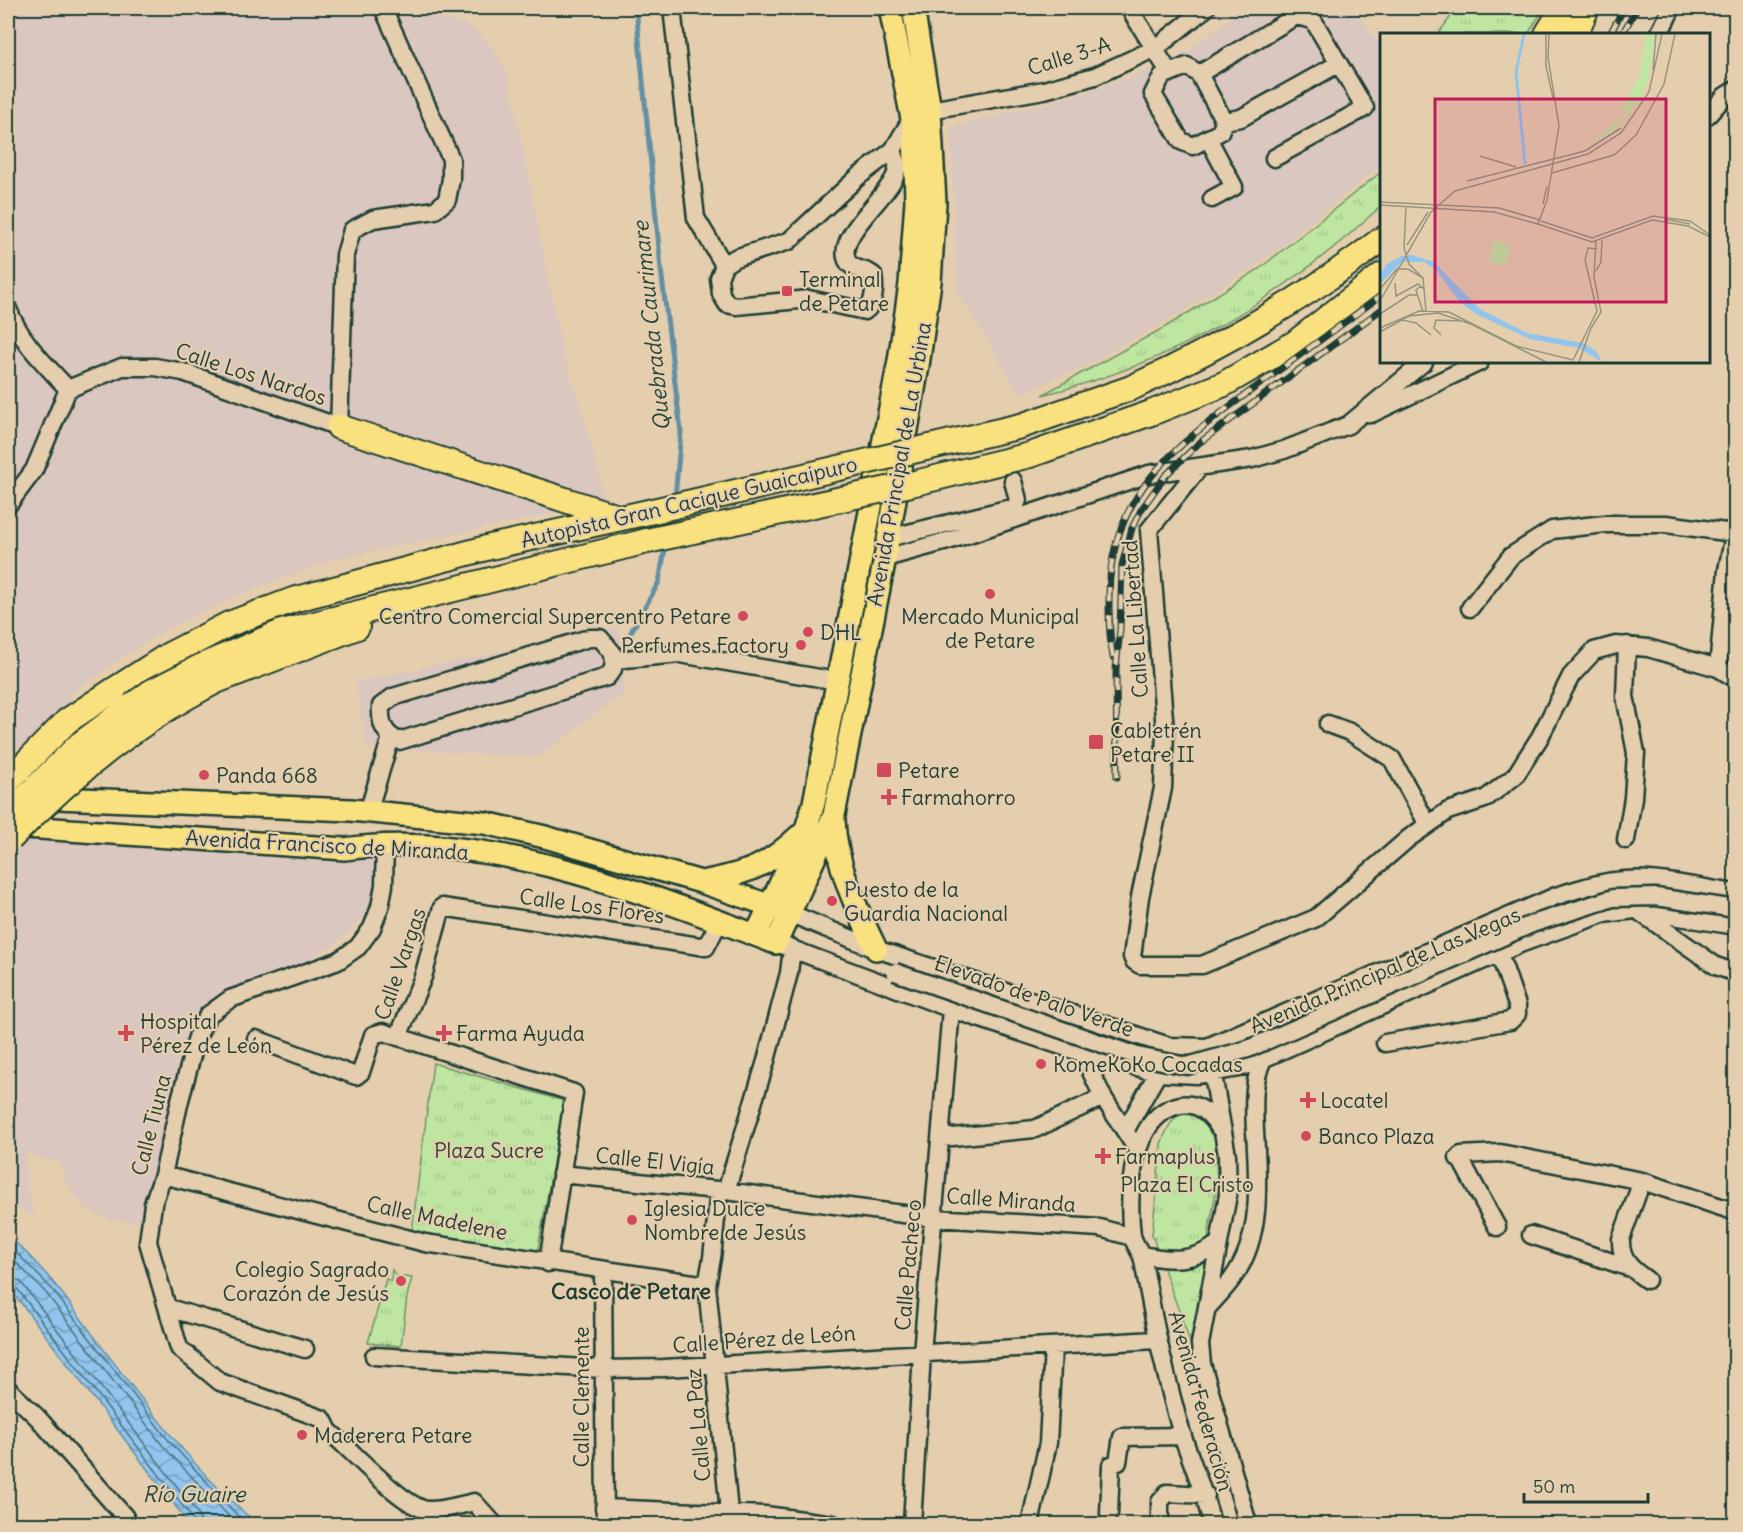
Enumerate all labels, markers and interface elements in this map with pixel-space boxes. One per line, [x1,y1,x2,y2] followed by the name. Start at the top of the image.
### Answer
[1024,31,1114,81] street label: Calle 3-A
[1380,33,1710,363] inset map
[626,218,676,432] water label: Quebrada Caurimare
[799,266,889,317] place label: Terminal de Petare
[780,284,794,298] marker: Terminal de Petare
[861,320,937,608] street label: Avenida Principal de La Urbina
[172,337,330,411] street label: Calle Los Nardos
[518,450,860,554] street label: Autopista Gran Cacique Guaicaipuro
[1116,539,1154,699] street label: Calle La Libertad
[983,587,997,601] marker: Mercado Municipal de Petare
[379,603,731,630] place label: Centro Comercial Supercentro Petare
[901,603,1079,654] place label: Mercado Municipal de Petare
[736,609,750,623] marker: Centro Comercial Supercentro Petare
[820,619,861,646] place label: DHL
[801,625,815,639] marker: DHL
[621,632,789,659] place label: Perfumes Factory
[794,638,808,652] marker: Perfumes Factory
[1110,717,1202,768] place label: Cabletrén Petare II
[1087,733,1105,751] marker: Cabletrén Petare II
[898,757,959,784] place label: Petare
[875,761,893,779] marker: Petare
[216,762,318,789] place label: Panda 668
[197,768,211,782] marker: Panda 668
[901,784,1016,811] place label: Farmahorro
[882,790,896,804] marker: Farmahorro
[185,824,469,866] street label: Avenida Francisco de Miranda
[844,876,1008,927] place label: Puesto de la Guardia Nacional
[518,882,666,930] street label: Calle Los Flores
[825,894,839,908] marker: Puesto de la Guardia Nacional
[1246,901,1524,1039] street label: Avenida Principal de Las Vegas
[368,904,432,1024] street label: Calle Vargas
[931,949,1137,1043] street label: Elevado de Palo Verde
[140,1008,272,1059] place label: Hospital Pérez de León
[456,1020,585,1047] place label: Farma Ayuda
[117,1024,135,1042] marker: Hospital Pérez de León
[437,1026,451,1040] marker: Farma Ayuda
[1053,1051,1243,1078] place label: KomeKoKo Cocadas
[1034,1057,1048,1071] marker: KomeKoKo Cocadas
[125,1072,177,1178] street label: Calle Tiuna
[1320,1087,1388,1114] place label: Locatel
[1301,1093,1315,1107] marker: Locatel
[1318,1123,1434,1150] place label: Banco Plaza
[1299,1129,1313,1143] marker: Banco Plaza
[434,1137,544,1164] park label: Plaza Sucre
[594,1141,716,1181] street label: Calle El Vigía
[1115,1143,1215,1170] place label: Farmaplus
[1096,1149,1110,1163] marker: Farmaplus
[1120,1171,1254,1198] park label: Plaza El Cristo
[945,1182,1077,1218] street label: Calle Miranda
[364,1190,510,1246] street label: Calle Madelene
[644,1195,806,1246] place label: Iglesia Dulce Nombre de Jesús
[889,1198,927,1332] street label: Calle Pacheco
[625,1213,639,1227] marker: Iglesia Dulce Nombre de Jesús
[223,1256,389,1307] place label: Colegio Sagrado Corazón de Jesús
[394,1274,408,1288] marker: Colegio Sagrado Corazón de Jesús
[551,1277,711,1305] district label: Casco de Petare
[1162,1308,1240,1494] street label: Avenida Federación
[672,1319,856,1359] street label: Calle Pérez de León
[568,1326,595,1468] street label: Calle Clemente
[680,1367,716,1483] street label: Calle La Paz
[314,1422,472,1449] place label: Maderera Petare
[295,1428,309,1442] marker: Maderera Petare
[1524,1466,1648,1504] scale bar
[1533,1475,1575,1498] text: 50 m
[143,1480,248,1508] water label: Río Guaire

